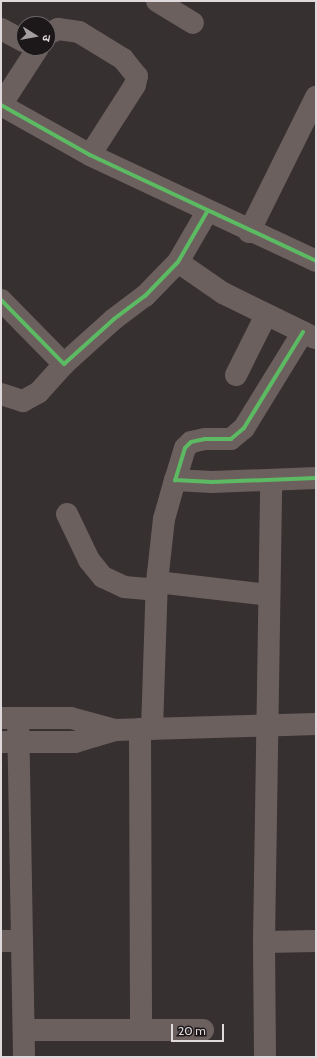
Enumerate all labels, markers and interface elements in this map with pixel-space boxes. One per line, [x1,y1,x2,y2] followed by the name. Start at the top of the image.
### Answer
[16,16,56,56] north arrow
[39,34,54,43] text: उ
[173,1016,226,1042] scale bar
[178,1023,206,1038] text: 20 m

